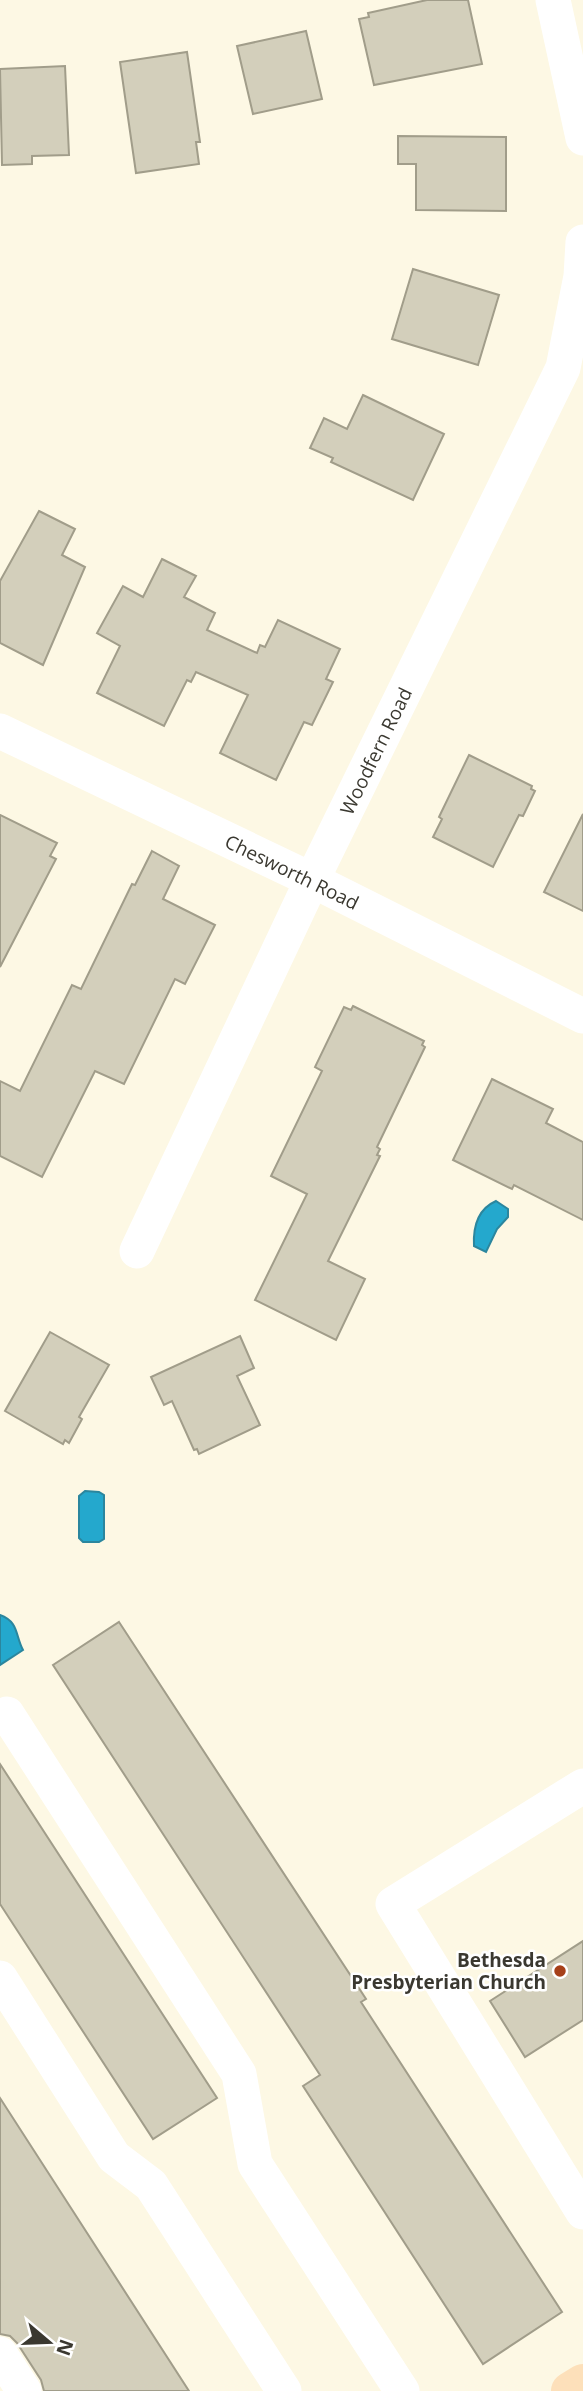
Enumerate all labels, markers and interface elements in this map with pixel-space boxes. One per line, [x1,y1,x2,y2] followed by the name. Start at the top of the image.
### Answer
[334,683,418,819] street label: Woodfern Road
[221,828,363,916] street label: Chesworth Road
[351,1947,546,1995] place label: Bethesda Presbyterian Church
[552,1963,568,1979] marker: Bethesda Presbyterian Church
[14,2307,84,2377] north arrow
[50,2336,80,2359] text: N

